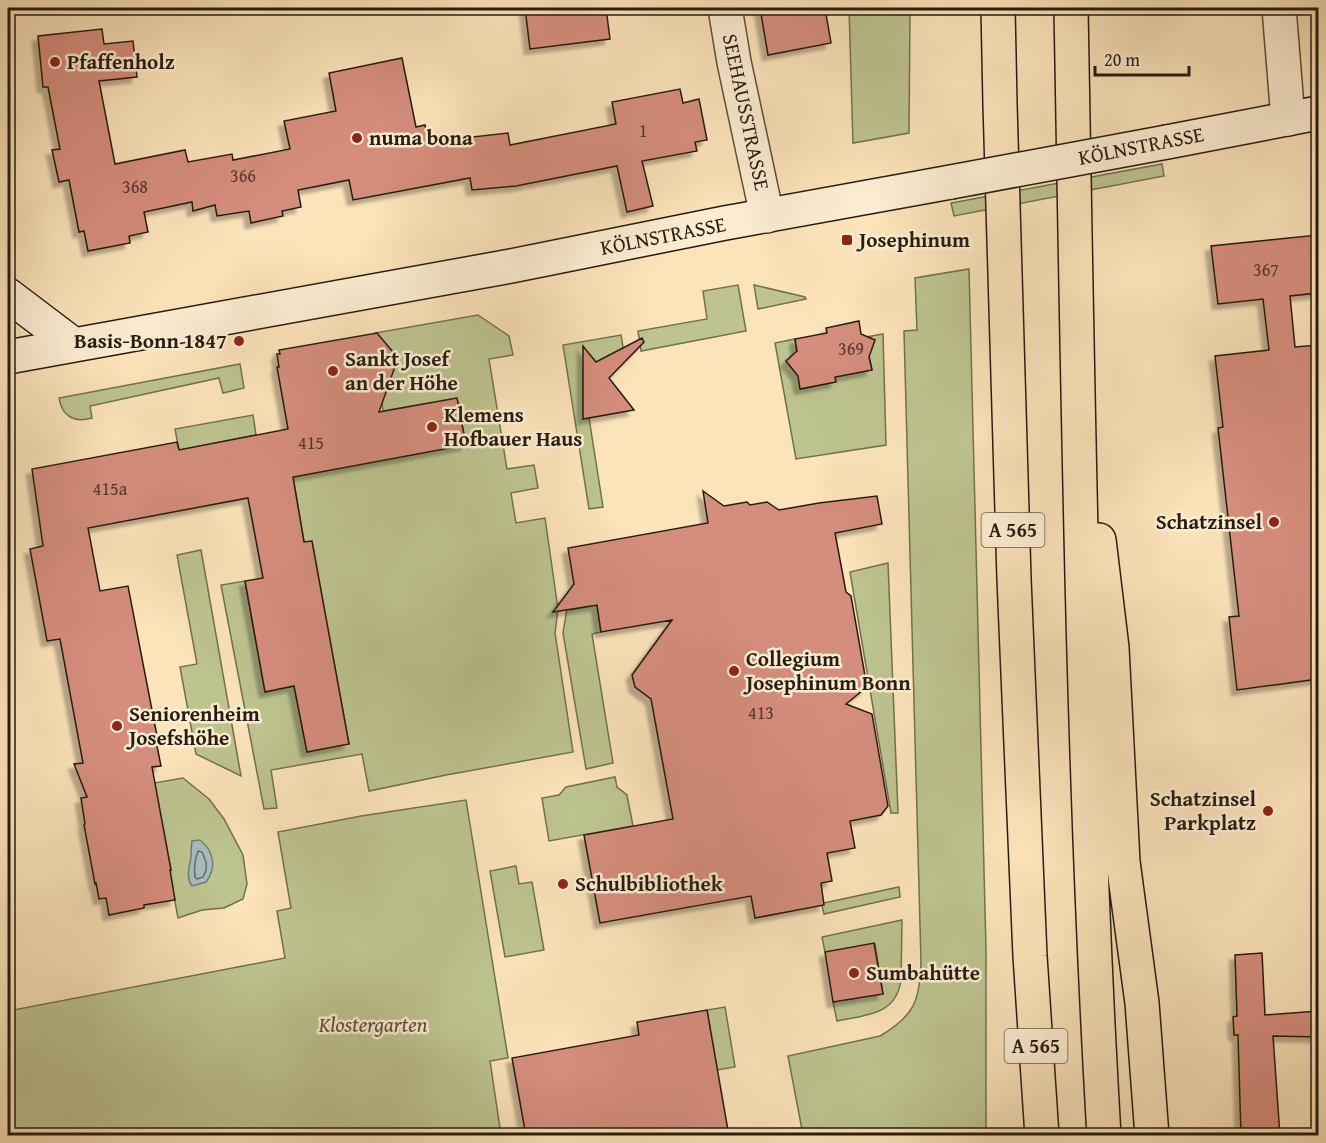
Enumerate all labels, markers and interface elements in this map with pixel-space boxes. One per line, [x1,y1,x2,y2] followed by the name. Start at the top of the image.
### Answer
[715,31,778,193] street label: SEEHAUSSTRASSE
[1095,39,1190,77] scale bar
[67,46,175,77] place label: Pfaffenholz
[1104,46,1140,73] text: 20 m
[48,55,62,69] marker: Pfaffenholz
[639,117,647,144] house number: 1
[1076,118,1207,173] street label: KÖLNSTRASSE
[369,122,473,153] place label: numa bona
[350,131,364,145] marker: numa bona
[230,162,256,189] house number: 366
[122,173,148,200] house number: 368
[598,208,729,263] street label: KÖLNSTRASSE
[856,224,970,255] place label: Josephinum
[840,233,854,247] marker: Josephinum
[1253,256,1279,283] house number: 367
[74,325,227,356] place label: Basis-Bonn 1847
[232,334,246,348] marker: Basis-Bonn 1847
[838,335,864,362] house number: 369
[345,343,458,398] place label: Sankt Josef an der Höhe
[326,364,340,378] marker: Sankt Josef an der Höhe
[444,399,582,454] place label: Klemens Hofbauer Haus
[425,420,439,434] marker: Klemens Hofbauer Haus
[298,429,324,456] house number: 415
[93,475,128,502] house number: 415a
[1156,506,1262,537] place label: Schatzinsel
[982,513,1044,547] road number: A 565
[1267,515,1281,529] marker: Schatzinsel
[743,643,911,698] place label: Collegium Josephinum Bonn
[727,664,741,678] marker: Collegium Josephinum Bonn
[126,698,260,753] place label: Seniorenheim Josefshöhe
[748,699,774,726] house number: 413
[110,719,124,733] marker: Seniorenheim Josefshöhe
[1150,783,1256,838] place label: Schatzinsel Parkplatz
[1261,804,1275,818] marker: Schatzinsel Parkplatz
[575,868,724,899] place label: Schulbibliothek
[556,877,570,891] marker: Schulbibliothek
[866,957,980,988] place label: Sumbahütte
[847,966,861,980] marker: Sumbahütte
[318,1009,428,1040] park label: Klostergarten
[1004,1029,1068,1063] road number: A 565

